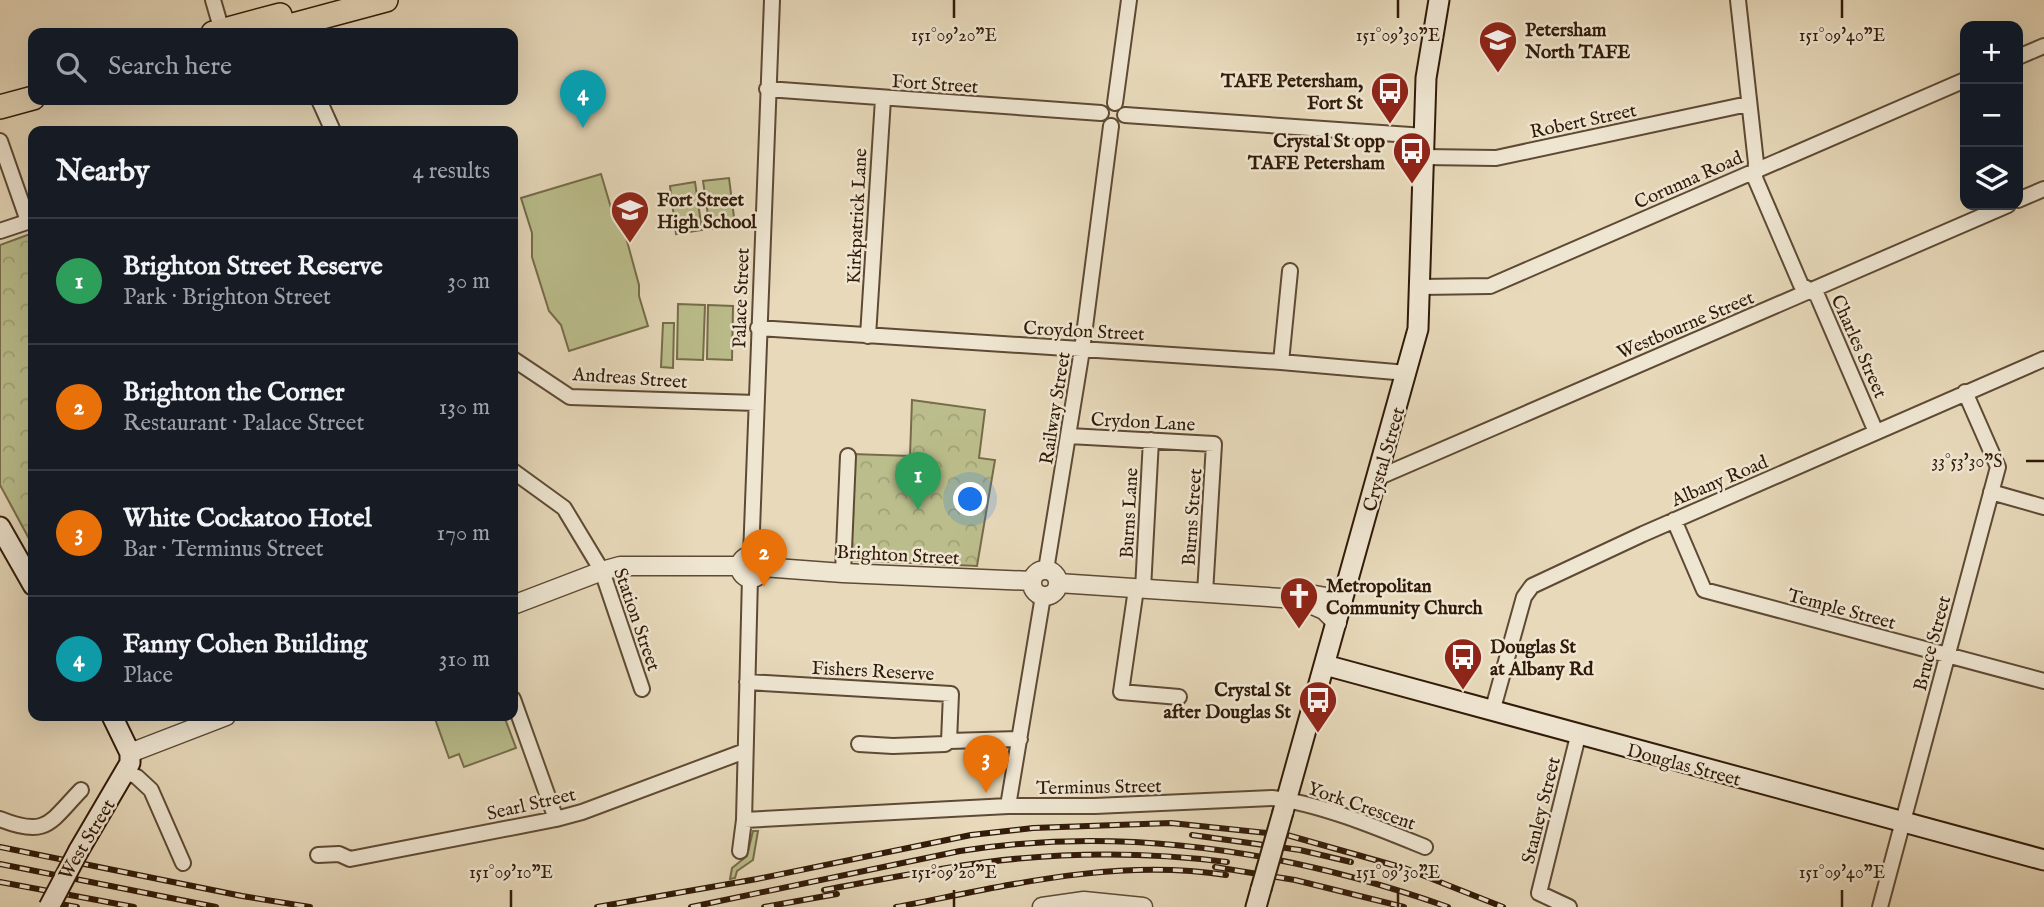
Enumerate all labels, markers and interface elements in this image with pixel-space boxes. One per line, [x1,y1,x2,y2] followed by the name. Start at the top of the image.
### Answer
[1477,19,1519,74] school or university icon: Petersham North TAFE
[1524,19,1630,65] place label: Petersham North TAFE
[1960,21,2023,210] map controls
[1960,21,2023,84] button: +
[911,25,997,48] text: 151°09'20"E
[1356,25,1440,48] text: 151°09'30"E
[1799,25,1885,48] text: 151°09'40"E
[28,28,518,105] search box
[52,48,90,86] icon: search
[108,50,232,83] text: Search here
[560,70,606,128] pin: 4
[891,70,980,100] street label: Fort Street
[1220,70,1363,116] place label: TAFE Petersham, Fort St
[1369,70,1411,125] bus stop icon: TAFE Petersham, Fort St
[1960,84,2023,147] button: −
[1528,99,1639,145] street label: Robert Street
[1247,130,1386,176] place label: Crystal St opp TAFE Petersham
[1391,130,1433,185] bus stop icon: Crystal St opp TAFE Petersham
[1631,146,1748,215] street label: Corunna Road
[842,147,874,285] street label: Kirkpatrick Lane
[1960,147,2023,210] button: layers
[56,153,149,191] text: Nearby
[412,157,490,186] text: 4 results
[609,189,651,244] school or university icon: Fort Street High School
[657,189,757,235] place label: Fort Street High School
[728,247,756,349] street label: Palace Street
[123,250,383,283] text: Brighton Street Reserve
[75,267,83,296] text: 1
[447,267,490,296] text: 30 m
[123,283,331,312] text: Park · Brighton Street
[1614,286,1758,365] street label: Westbourne Street
[1825,291,1892,403] street label: Charles Street
[1023,317,1146,347] street label: Croydon Street
[1035,350,1077,466] street label: Railway Street
[571,363,689,395] street label: Andreas Street
[123,376,345,409] text: Brighton the Corner
[74,393,84,422] text: 2
[439,393,490,422] text: 130 m
[1359,404,1411,515] street label: Crystal Street
[1090,408,1196,438] street label: Crydon Lane
[123,409,364,438] text: Restaurant · Palace Street
[1667,450,1773,513] street label: Albany Road
[1931,451,2003,474] text: 33°53'30"S
[895,452,941,510] pin: 1
[1116,467,1144,559] street label: Burns Lane
[1178,467,1208,567] street label: Burns Street
[953,482,987,516] your location
[123,502,372,535] text: White Cockatoo Hotel
[75,519,83,548] text: 3
[437,519,490,548] text: 170 m
[741,529,787,587] pin: 2
[123,535,324,564] text: Bar · Terminus Street
[836,541,960,571] street label: Brighton Street
[607,565,665,675] street label: Station Street
[1278,575,1320,630] church icon: Metropolitan Community Church
[1326,575,1484,621] place label: Metropolitan Community Church
[1785,584,1899,636] street label: Temple Street
[1909,593,1957,694] street label: Bruce Street
[123,628,367,661] text: Fanny Cohen Building
[1442,636,1484,691] bus stop icon: Douglas St at Albany Rd
[1490,636,1594,682] place label: Douglas St at Albany Rd
[73,645,85,674] text: 4
[439,645,490,674] text: 310 m
[811,657,935,687] street label: Fishers Reserve
[123,661,173,690] text: Place
[1163,679,1291,725] place label: Crystal St after Douglas St
[1297,679,1339,734] bus stop icon: Crystal St after Douglas St
[963,735,1009,793] pin: 3
[1624,739,1744,793] street label: Douglas Street
[1517,754,1567,866] street label: Stanley Street
[1036,775,1162,801] street label: Terminus Street
[1304,777,1419,837] street label: York Crescent
[485,783,579,827] street label: Searl Street
[54,795,122,885] street label: West Street
[469,862,553,885] text: 151°09'10"E
[911,862,997,885] text: 151°09'20"E
[1356,862,1440,885] text: 151°09'30"E
[1799,862,1885,885] text: 151°09'40"E

